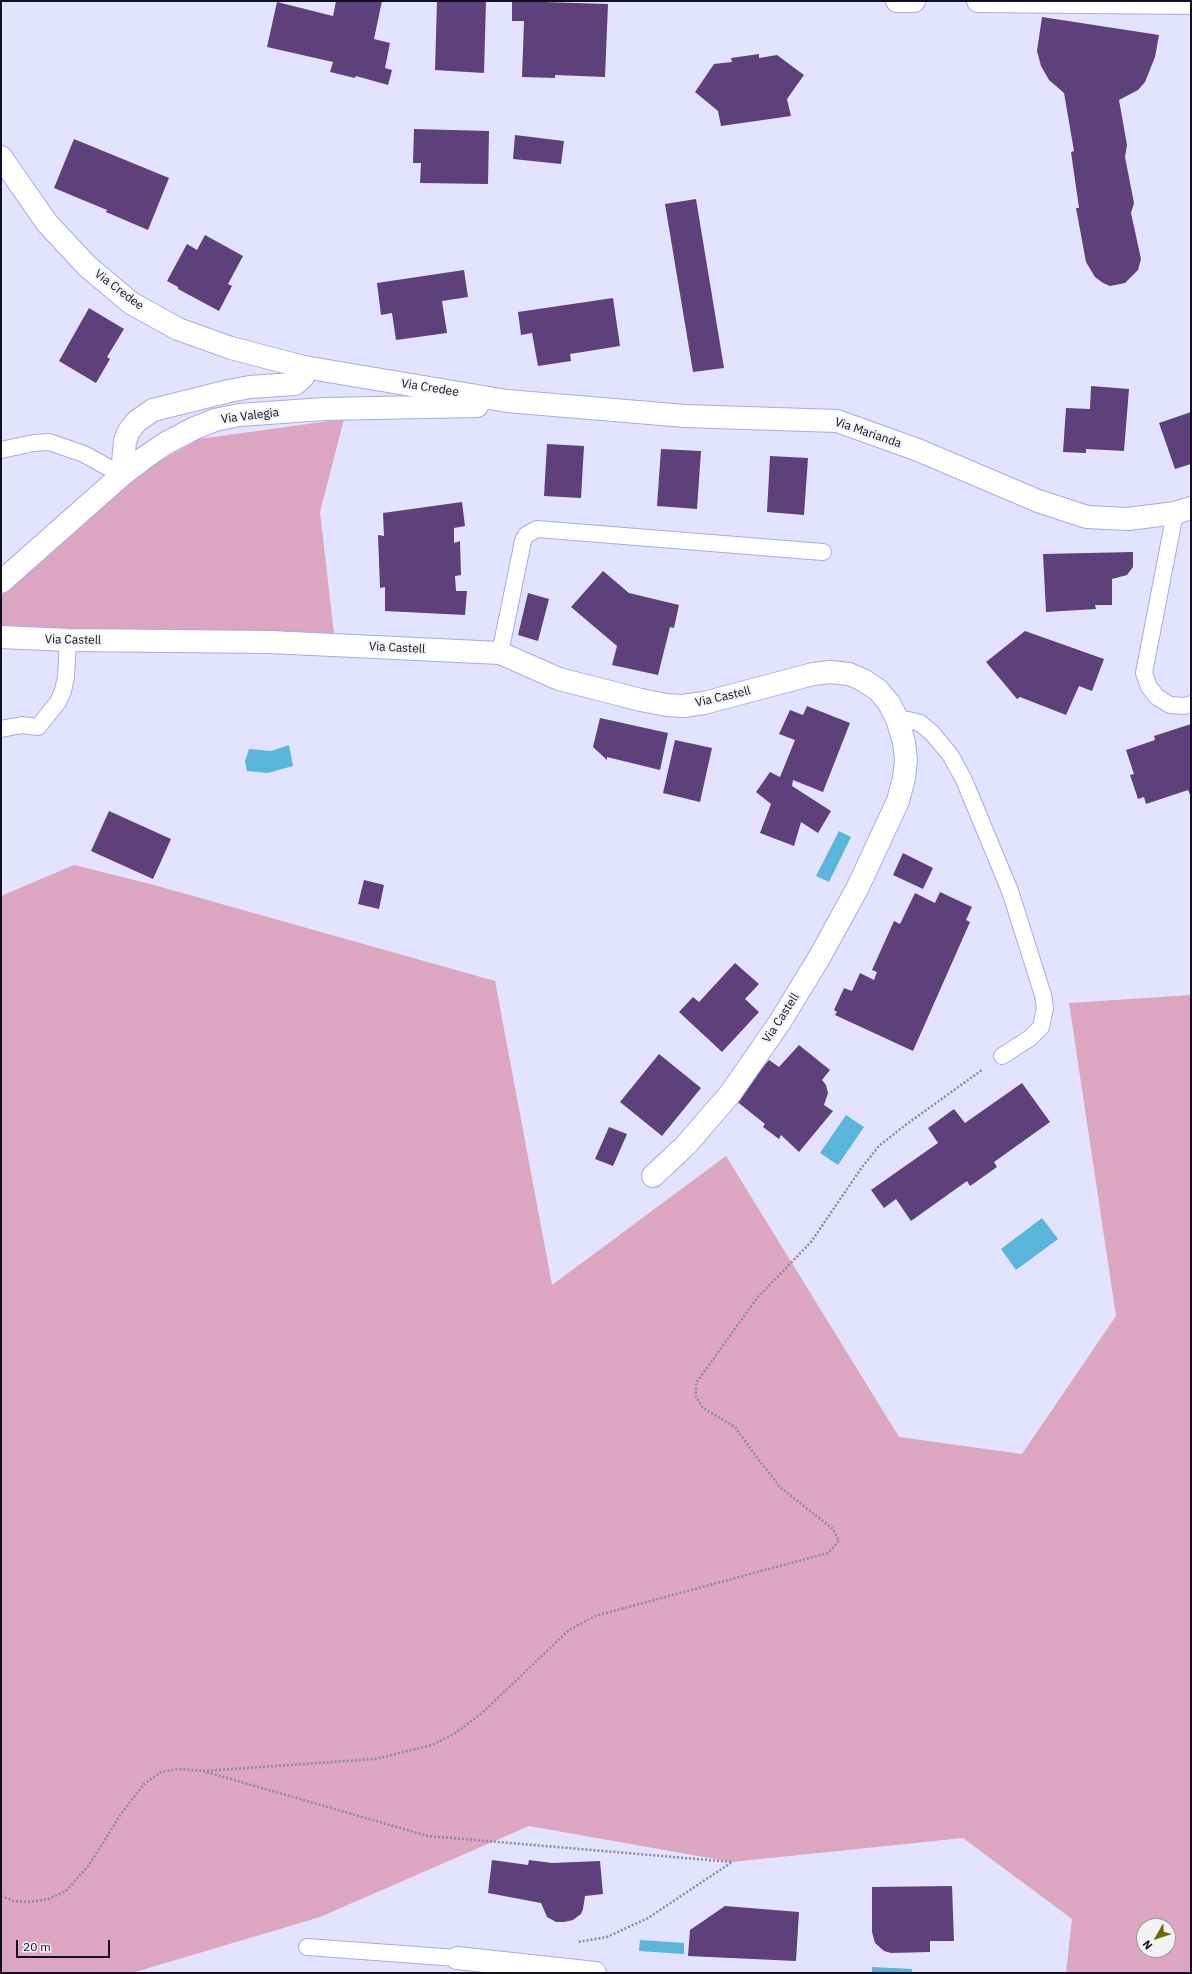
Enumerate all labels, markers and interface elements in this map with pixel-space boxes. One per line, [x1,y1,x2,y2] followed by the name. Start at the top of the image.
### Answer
[91,267,147,313] street label: Via Credee
[400,376,460,400] street label: Via Credee
[220,405,280,427] street label: Via Valegia
[833,415,903,451] street label: Via Marianda
[45,632,101,648] street label: Via Castell
[368,639,426,657] street label: Via Castell
[694,684,752,710] street label: Via Castell
[760,990,802,1046] street label: Via Castell
[1136,1918,1176,1958] north arrow
[18,1932,112,1958] scale bar
[1140,1937,1155,1952] text: N
[23,1939,51,1954] text: 20 m

